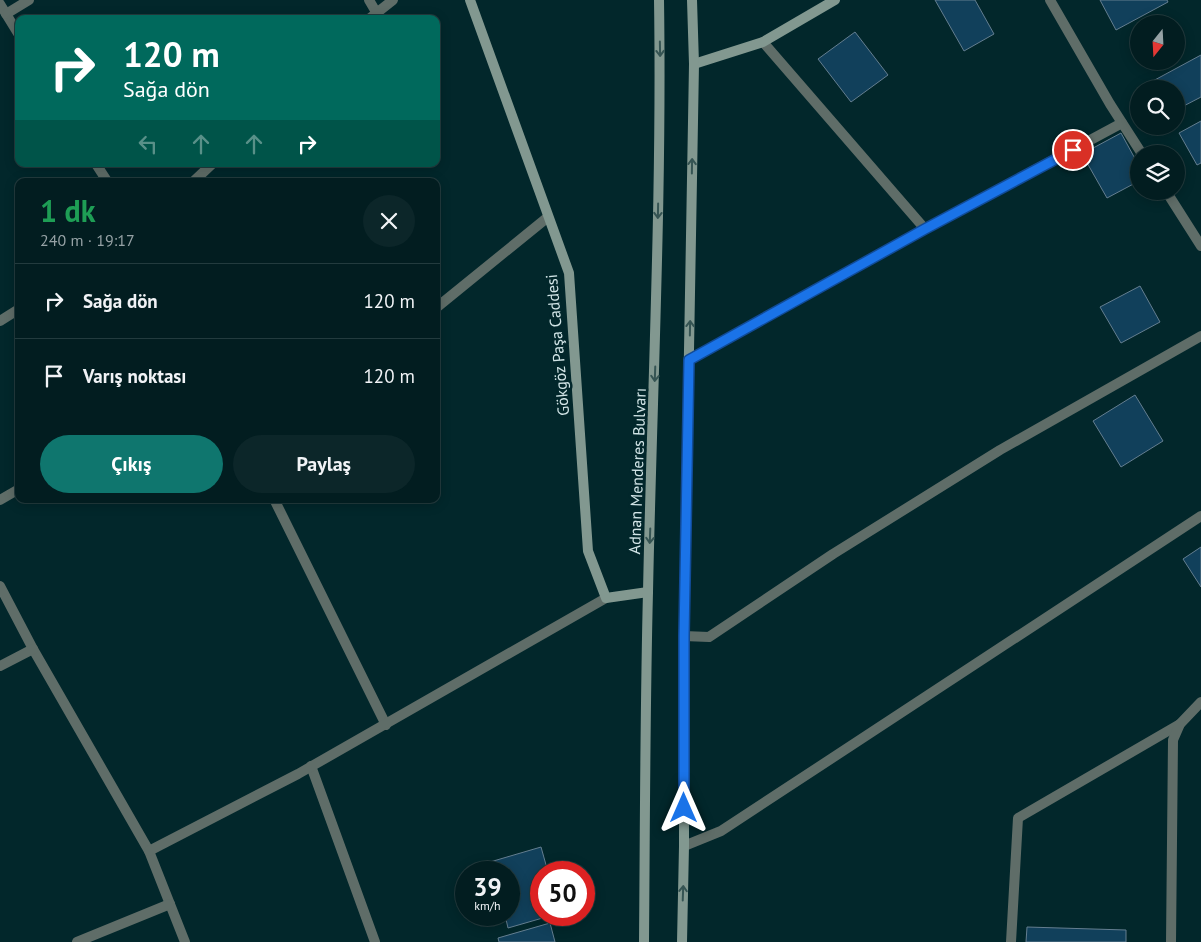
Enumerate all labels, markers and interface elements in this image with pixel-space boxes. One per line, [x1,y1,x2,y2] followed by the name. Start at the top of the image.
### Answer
[1130,15,1185,70] north arrow
[1130,15,1185,200] map controls
[123,31,220,77] text: 120 m
[40,35,105,100] icon: right
[655,40,665,56] one-way arrow
[123,75,210,103] text: Sağa dön
[1130,80,1185,135] button: search
[1052,129,1094,171] pin
[134,130,162,158] icon: left
[187,130,215,158] icon: ahead
[240,130,268,158] icon: ahead
[293,130,321,158] icon: right
[1059,136,1087,164] icon: arrive
[1130,145,1185,200] button: layers
[688,158,697,174] one-way arrow
[40,191,96,230] text: 1 dk
[363,195,415,247] button: close
[653,202,663,219] one-way arrow
[40,230,135,250] text: 240 m · 19:17
[541,273,573,417] street label: Gökgöz Paşa Caddesi
[40,287,68,315] icon: right
[83,289,158,313] text: Sağa dön
[363,289,415,313] text: 120 m
[685,321,694,337] one-way arrow
[40,362,68,390] icon: arrive
[83,364,186,388] text: Varış noktası
[363,364,415,388] text: 120 m
[650,365,659,381] one-way arrow
[624,387,650,555] street label: Adnan Menderes Bulvarı
[40,435,223,493] button: Çıkış
[233,435,415,493] button: Paylaş
[645,528,654,544] one-way arrow
[657,781,709,833] position arrow
[530,861,595,926] speed limit sign: 50
[473,871,502,903] text: 39
[678,886,688,902] one-way arrow
[474,898,501,913] text: km/h

